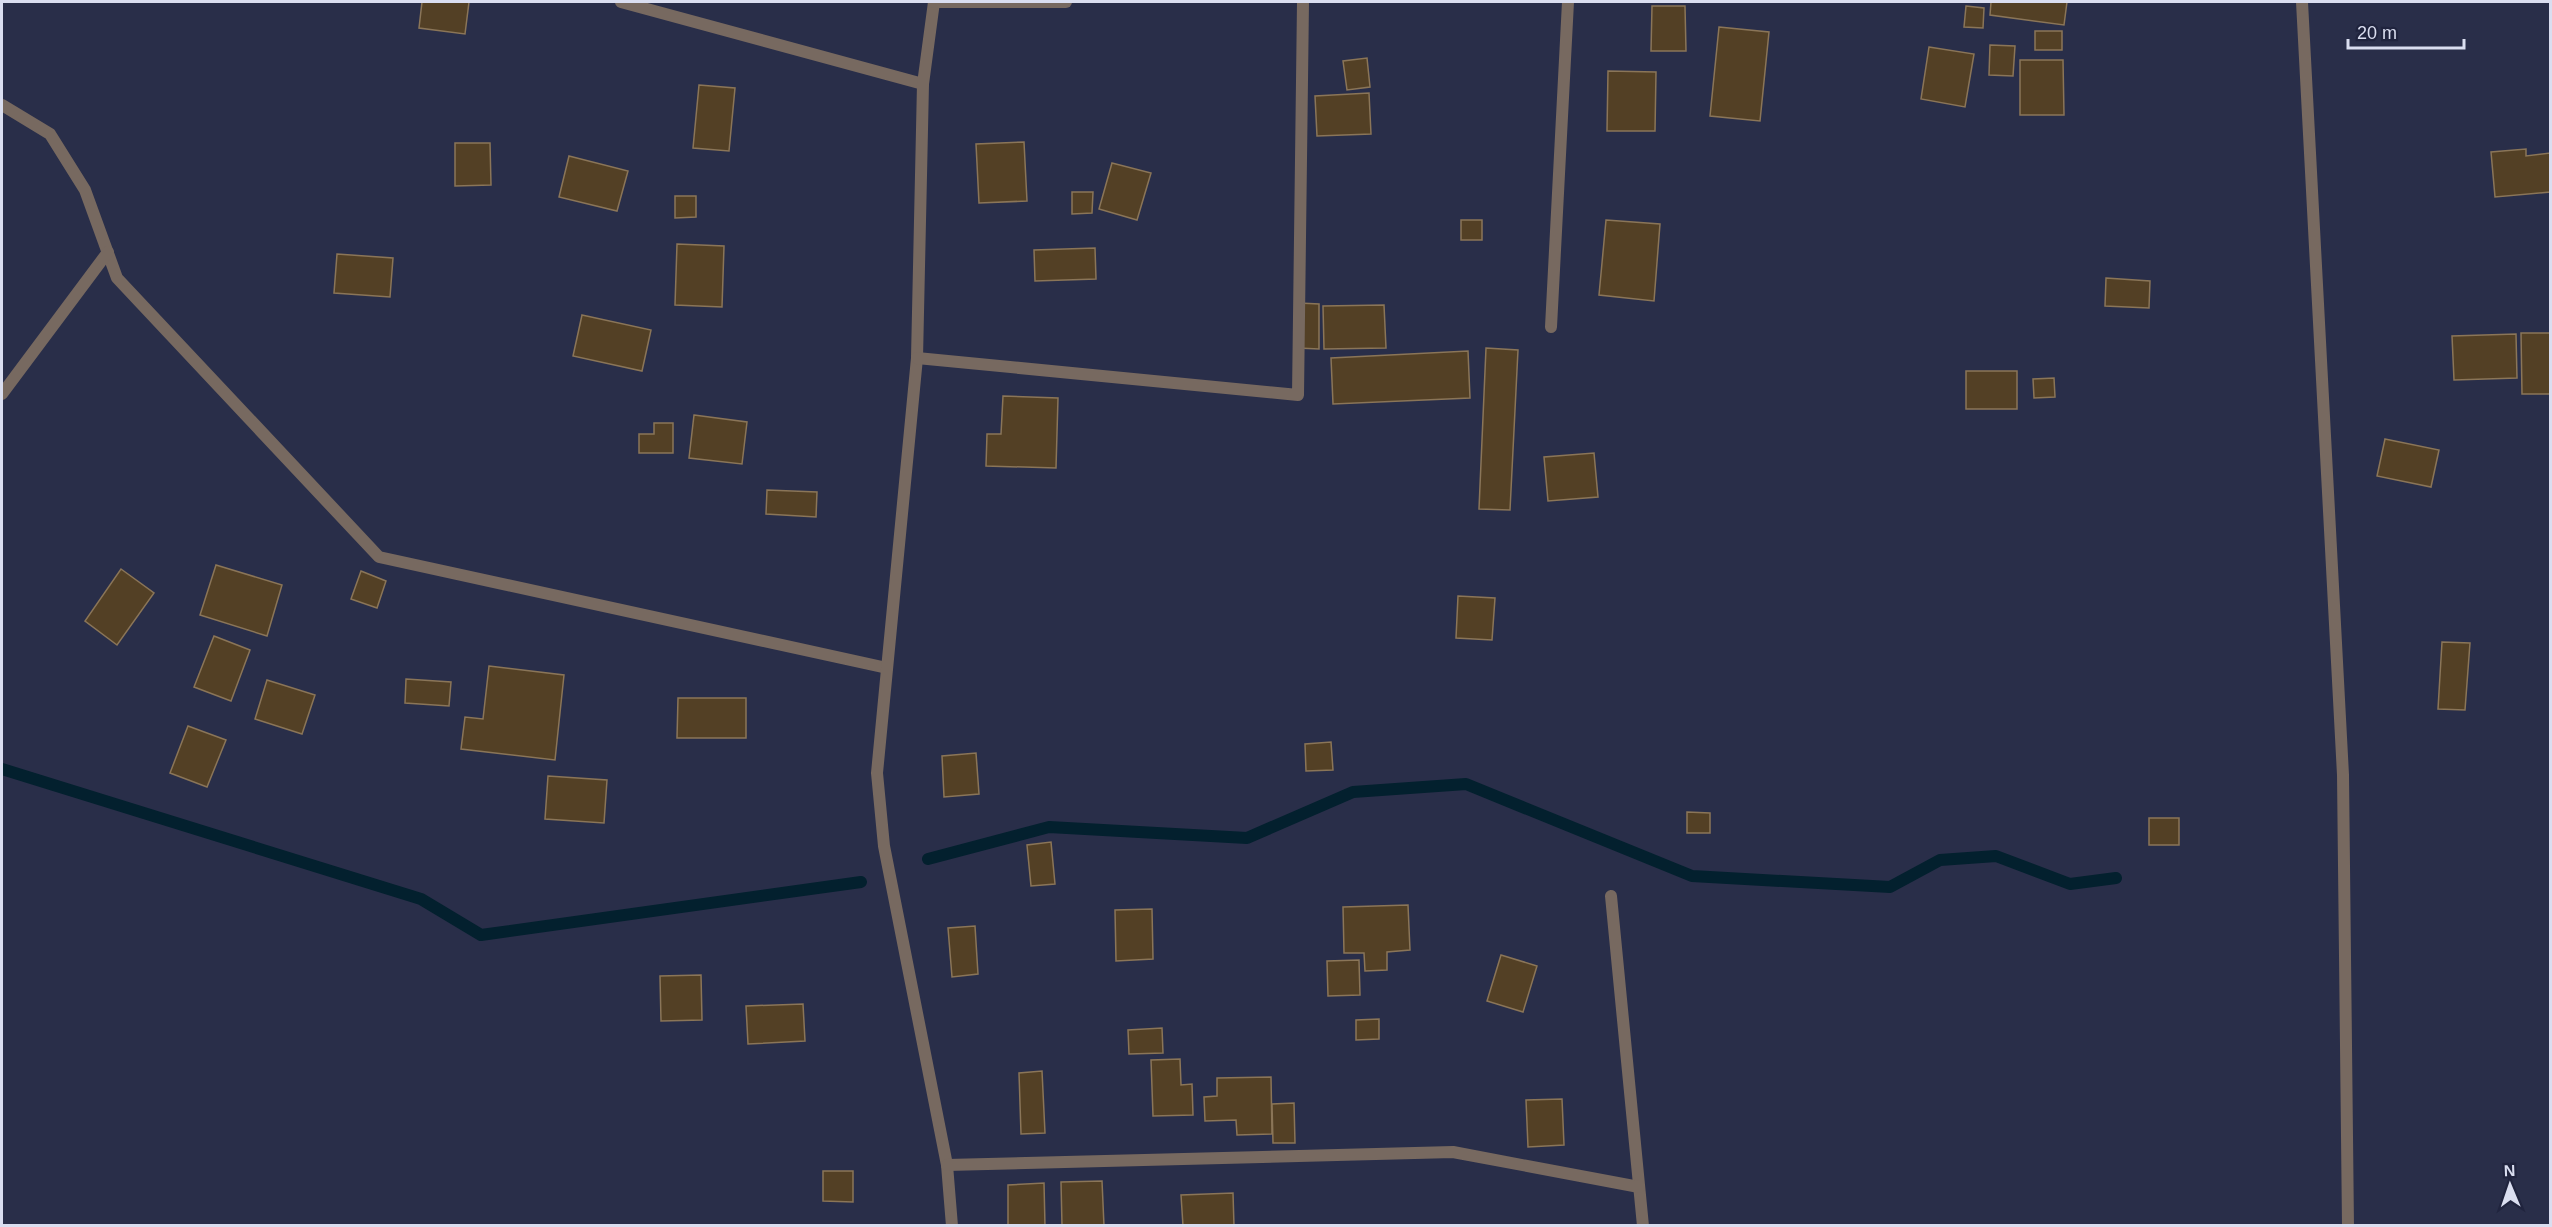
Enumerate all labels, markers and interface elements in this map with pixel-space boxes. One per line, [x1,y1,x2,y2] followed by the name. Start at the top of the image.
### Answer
[2348,12,2464,50] scale bar
[2357,23,2397,43] text: 20 m
[2480,1155,2540,1215] north arrow
[2503,1162,2516,1179] text: N

